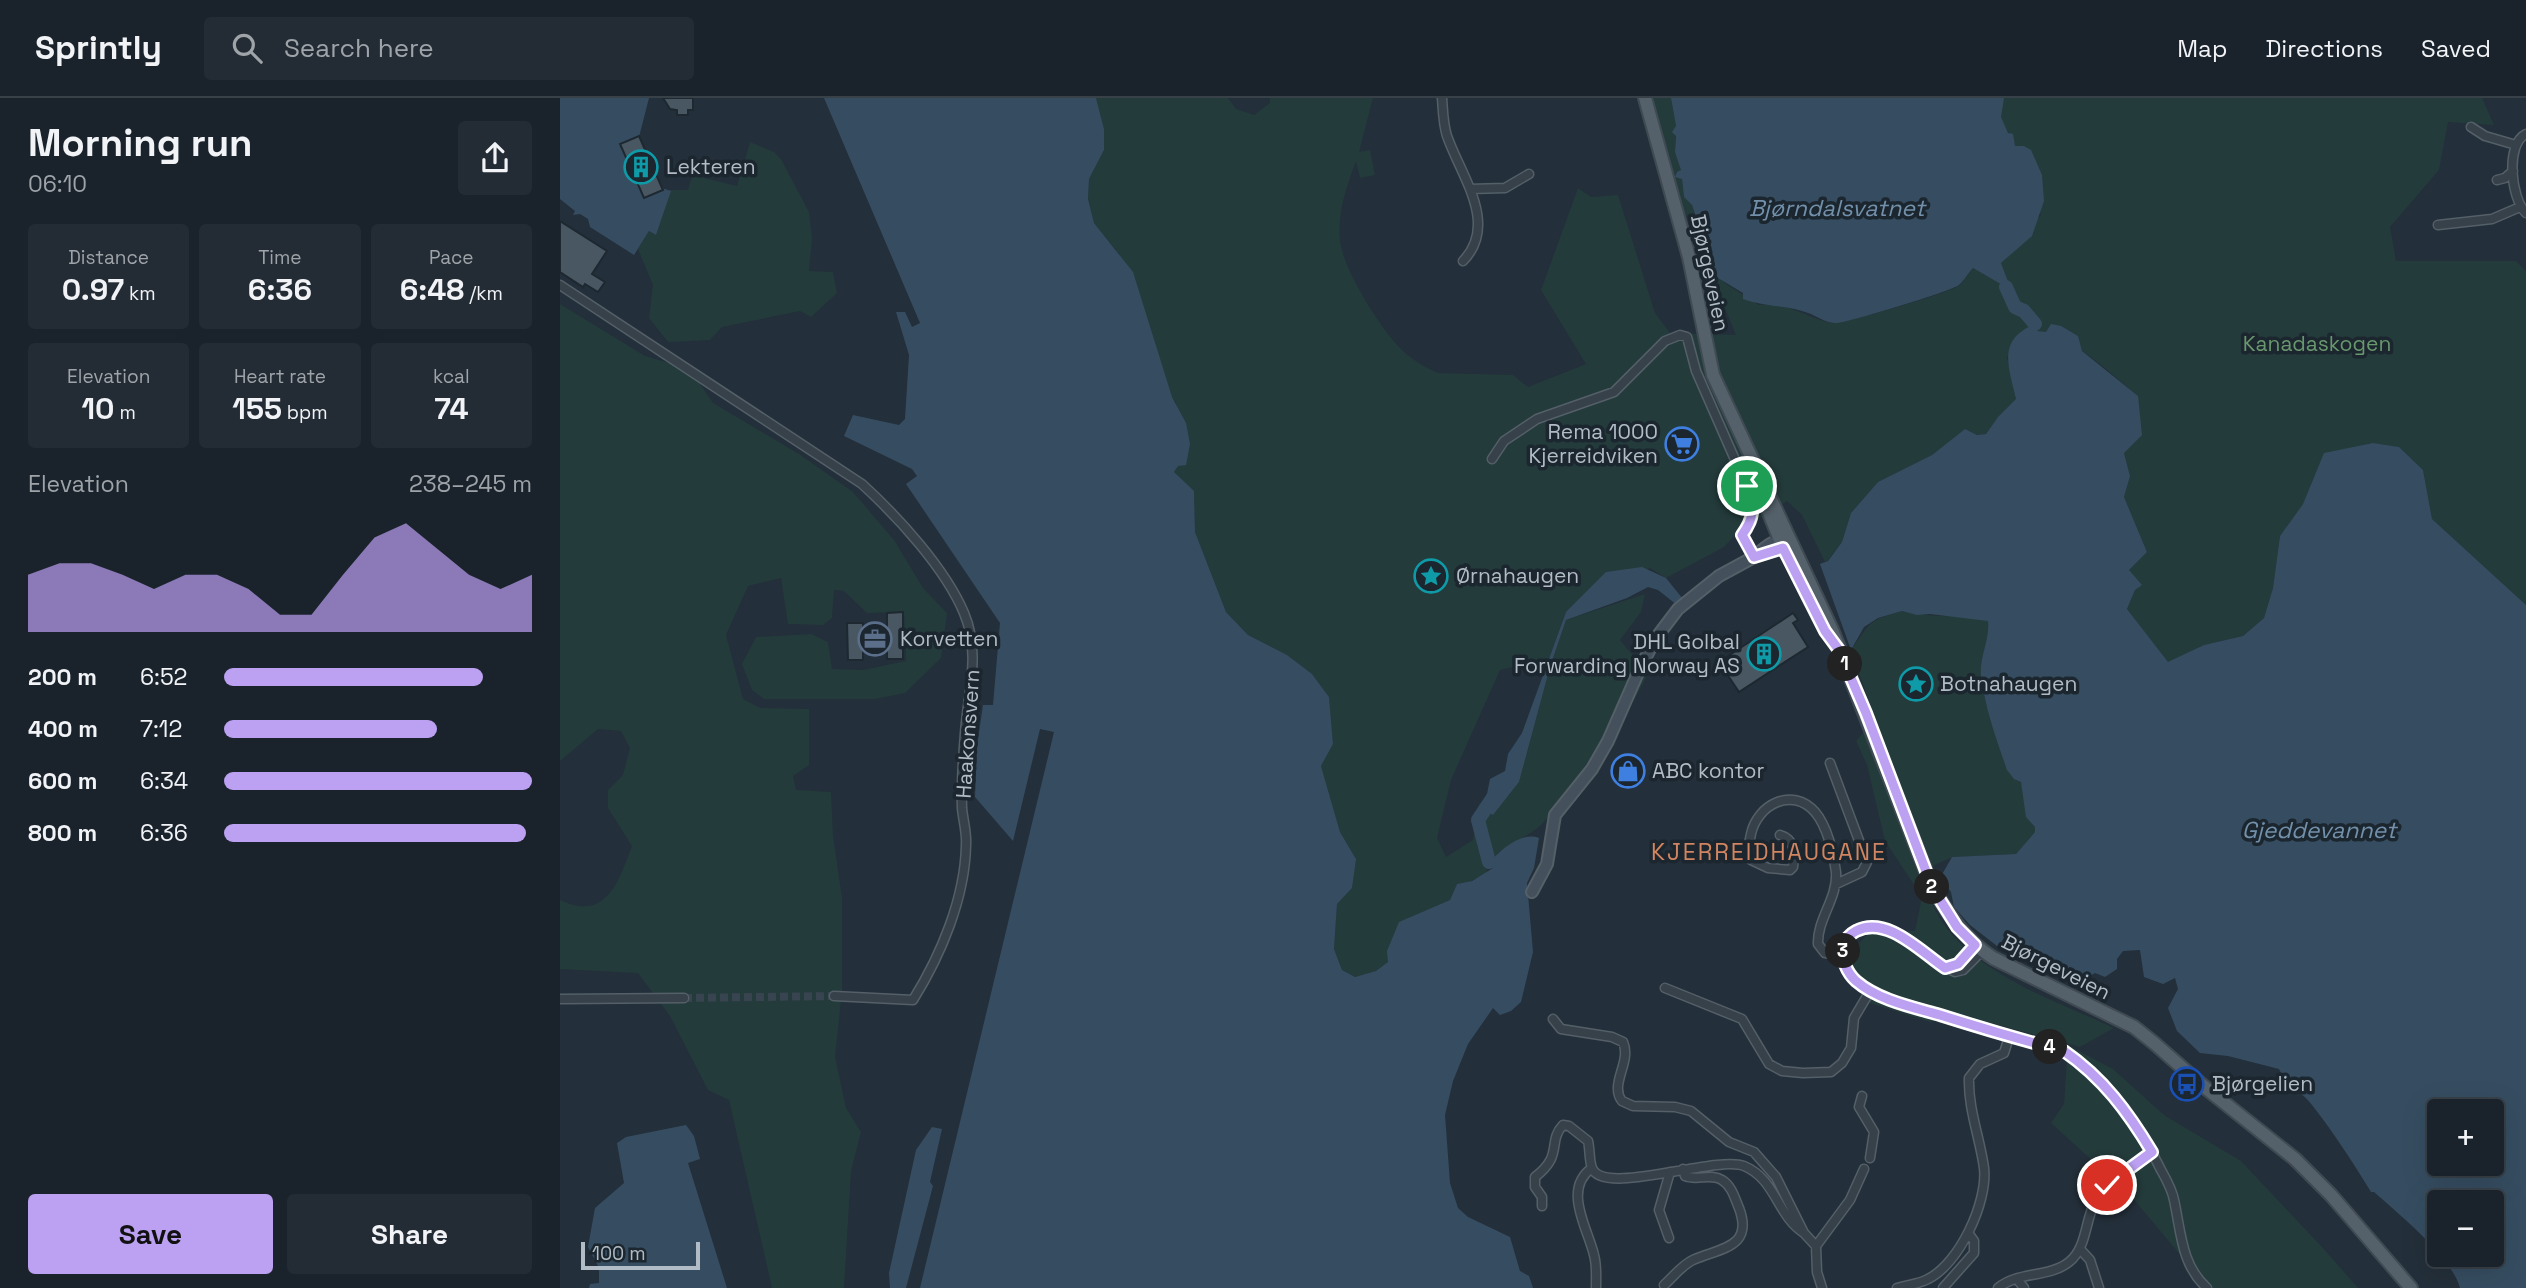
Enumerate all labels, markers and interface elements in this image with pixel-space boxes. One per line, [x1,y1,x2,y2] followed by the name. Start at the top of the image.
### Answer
[204,17,694,80] search box
[35,27,162,69] text: Sprintly
[228,29,266,67] icon: search
[284,31,434,65] text: Search here
[2177,33,2227,64] text: Map
[2265,33,2383,64] text: Directions
[2421,33,2491,64] text: Saved
[28,119,253,167] text: Morning run
[458,121,532,195] button: share
[622,148,660,186] building icon: Lekteren
[666,153,756,180] place label: Lekteren
[28,169,87,199] text: 06:10
[1749,193,1928,223] water label: Bjørndalsvatnet
[1685,212,1736,334] street label: Bjørgeveien
[68,245,149,270] text: Distance
[258,245,302,270] text: Time
[429,245,474,270] text: Pace
[62,270,124,309] text: 0.97
[248,270,312,309] text: 6:36
[400,270,464,309] text: 6:48
[124,281,156,306] text: km
[464,281,503,306] text: /km
[2243,330,2391,357] park label: Kanadaskogen
[67,364,150,389] text: Elevation
[234,364,326,389] text: Heart rate
[433,364,470,389] text: kcal
[82,389,115,428] text: 10
[232,389,282,428] text: 155
[434,389,468,428] text: 74
[115,400,136,425] text: m
[282,400,328,425] text: bpm
[1529,418,1658,469] place label: Rema 1000 Kjerreidviken
[1663,425,1701,463] supermarket icon: Rema 1000 Kjerreidviken
[1717,456,1777,516] pin
[1728,467,1766,505] icon: arrive
[28,469,129,499] text: Elevation
[409,469,532,499] text: 238–245 m
[1412,557,1450,595] place icon: Ørnahaugen
[1456,562,1579,589] place label: Ørnahaugen
[856,620,894,658] office icon: Korvetten
[900,625,998,652] place label: Korvetten
[1514,628,1740,679] place label: DHL Golbal Forwarding Norway AS
[1745,635,1783,673] building icon: DHL Golbal Forwarding Norway AS
[1828,646,1862,682] pin: 1
[1840,651,1849,676] text: 1
[28,662,97,692] text: 200 m
[140,662,187,692] text: 6:52
[1897,665,1935,703] place icon: Botnahaugen
[950,669,985,799] street label: Haakonsvern
[1940,670,2077,697] place label: Botnahaugen
[28,714,98,744] text: 400 m
[140,714,182,744] text: 7:12
[1609,752,1647,790] shop icon: ABC kontor
[1652,757,1765,784] place label: ABC kontor
[28,766,98,796] text: 600 m
[140,766,188,796] text: 6:34
[2242,815,2399,845] water label: Gjeddevannet
[28,818,97,848] text: 800 m
[140,818,188,848] text: 6:36
[1651,837,1887,867] district label: KJERREIDHAUGANE
[1914,870,1950,904] pin: 2
[1926,874,1937,899] text: 2
[1997,928,2115,1006] street label: Bjørgeveien
[1826,934,1860,968] pin: 3
[1837,938,1848,963] text: 3
[2032,1030,2068,1065] pin: 4
[2043,1034,2056,1059] text: 4
[2168,1065,2206,1103] bus stop icon: Bjørgelien
[2212,1070,2313,1097] place label: Bjørgelien
[2427,1099,2504,1267] map controls
[2427,1099,2504,1176] button: +
[2077,1155,2137,1215] pin
[2088,1166,2126,1204] icon: check
[2427,1190,2504,1267] button: −
[28,1194,273,1274] button: Save
[287,1194,532,1274] button: Share
[581,1239,700,1271] scale bar
[592,1241,646,1266] text: 100 m

